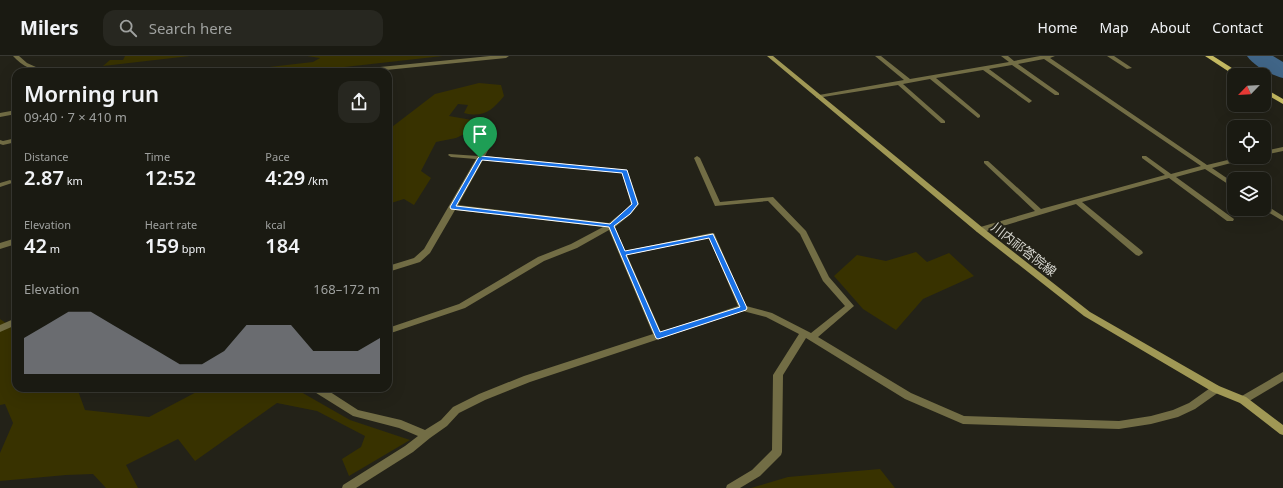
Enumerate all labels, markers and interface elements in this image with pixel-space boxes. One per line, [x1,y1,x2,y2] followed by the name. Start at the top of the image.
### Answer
[103,10,383,46] search box
[20,15,79,41] text: Milers
[117,17,139,39] icon: search
[149,18,232,38] text: Search here
[1038,18,1077,37] text: Home
[1099,18,1129,37] text: Map
[1151,18,1190,37] text: About
[1212,18,1263,37] text: Contact
[1227,68,1271,112] north arrow
[1227,68,1271,216] map controls
[24,78,159,108] text: Morning run
[338,81,380,123] button: share
[24,108,127,126] text: 09:40 · 7 × 410 m
[463,117,497,158] pin
[1227,120,1271,164] button: locate
[469,123,491,145] icon: arrive
[24,149,69,164] text: Distance
[145,149,170,164] text: Time
[265,149,290,164] text: Pace
[24,164,64,191] text: 2.87
[145,164,196,191] text: 12:52
[265,164,305,191] text: 4:29
[1227,172,1271,216] button: layers
[64,173,83,188] text: km
[305,173,328,188] text: /km
[24,217,71,232] text: Elevation
[145,217,197,232] text: Heart rate
[265,217,286,232] text: kcal
[988,218,1060,280] street label: 川内祁答院線
[24,232,47,259] text: 42
[145,232,179,259] text: 159
[265,232,300,259] text: 184
[47,241,60,256] text: m
[179,241,206,256] text: bpm
[24,280,80,298] text: Elevation
[313,280,380,298] text: 168–172 m

